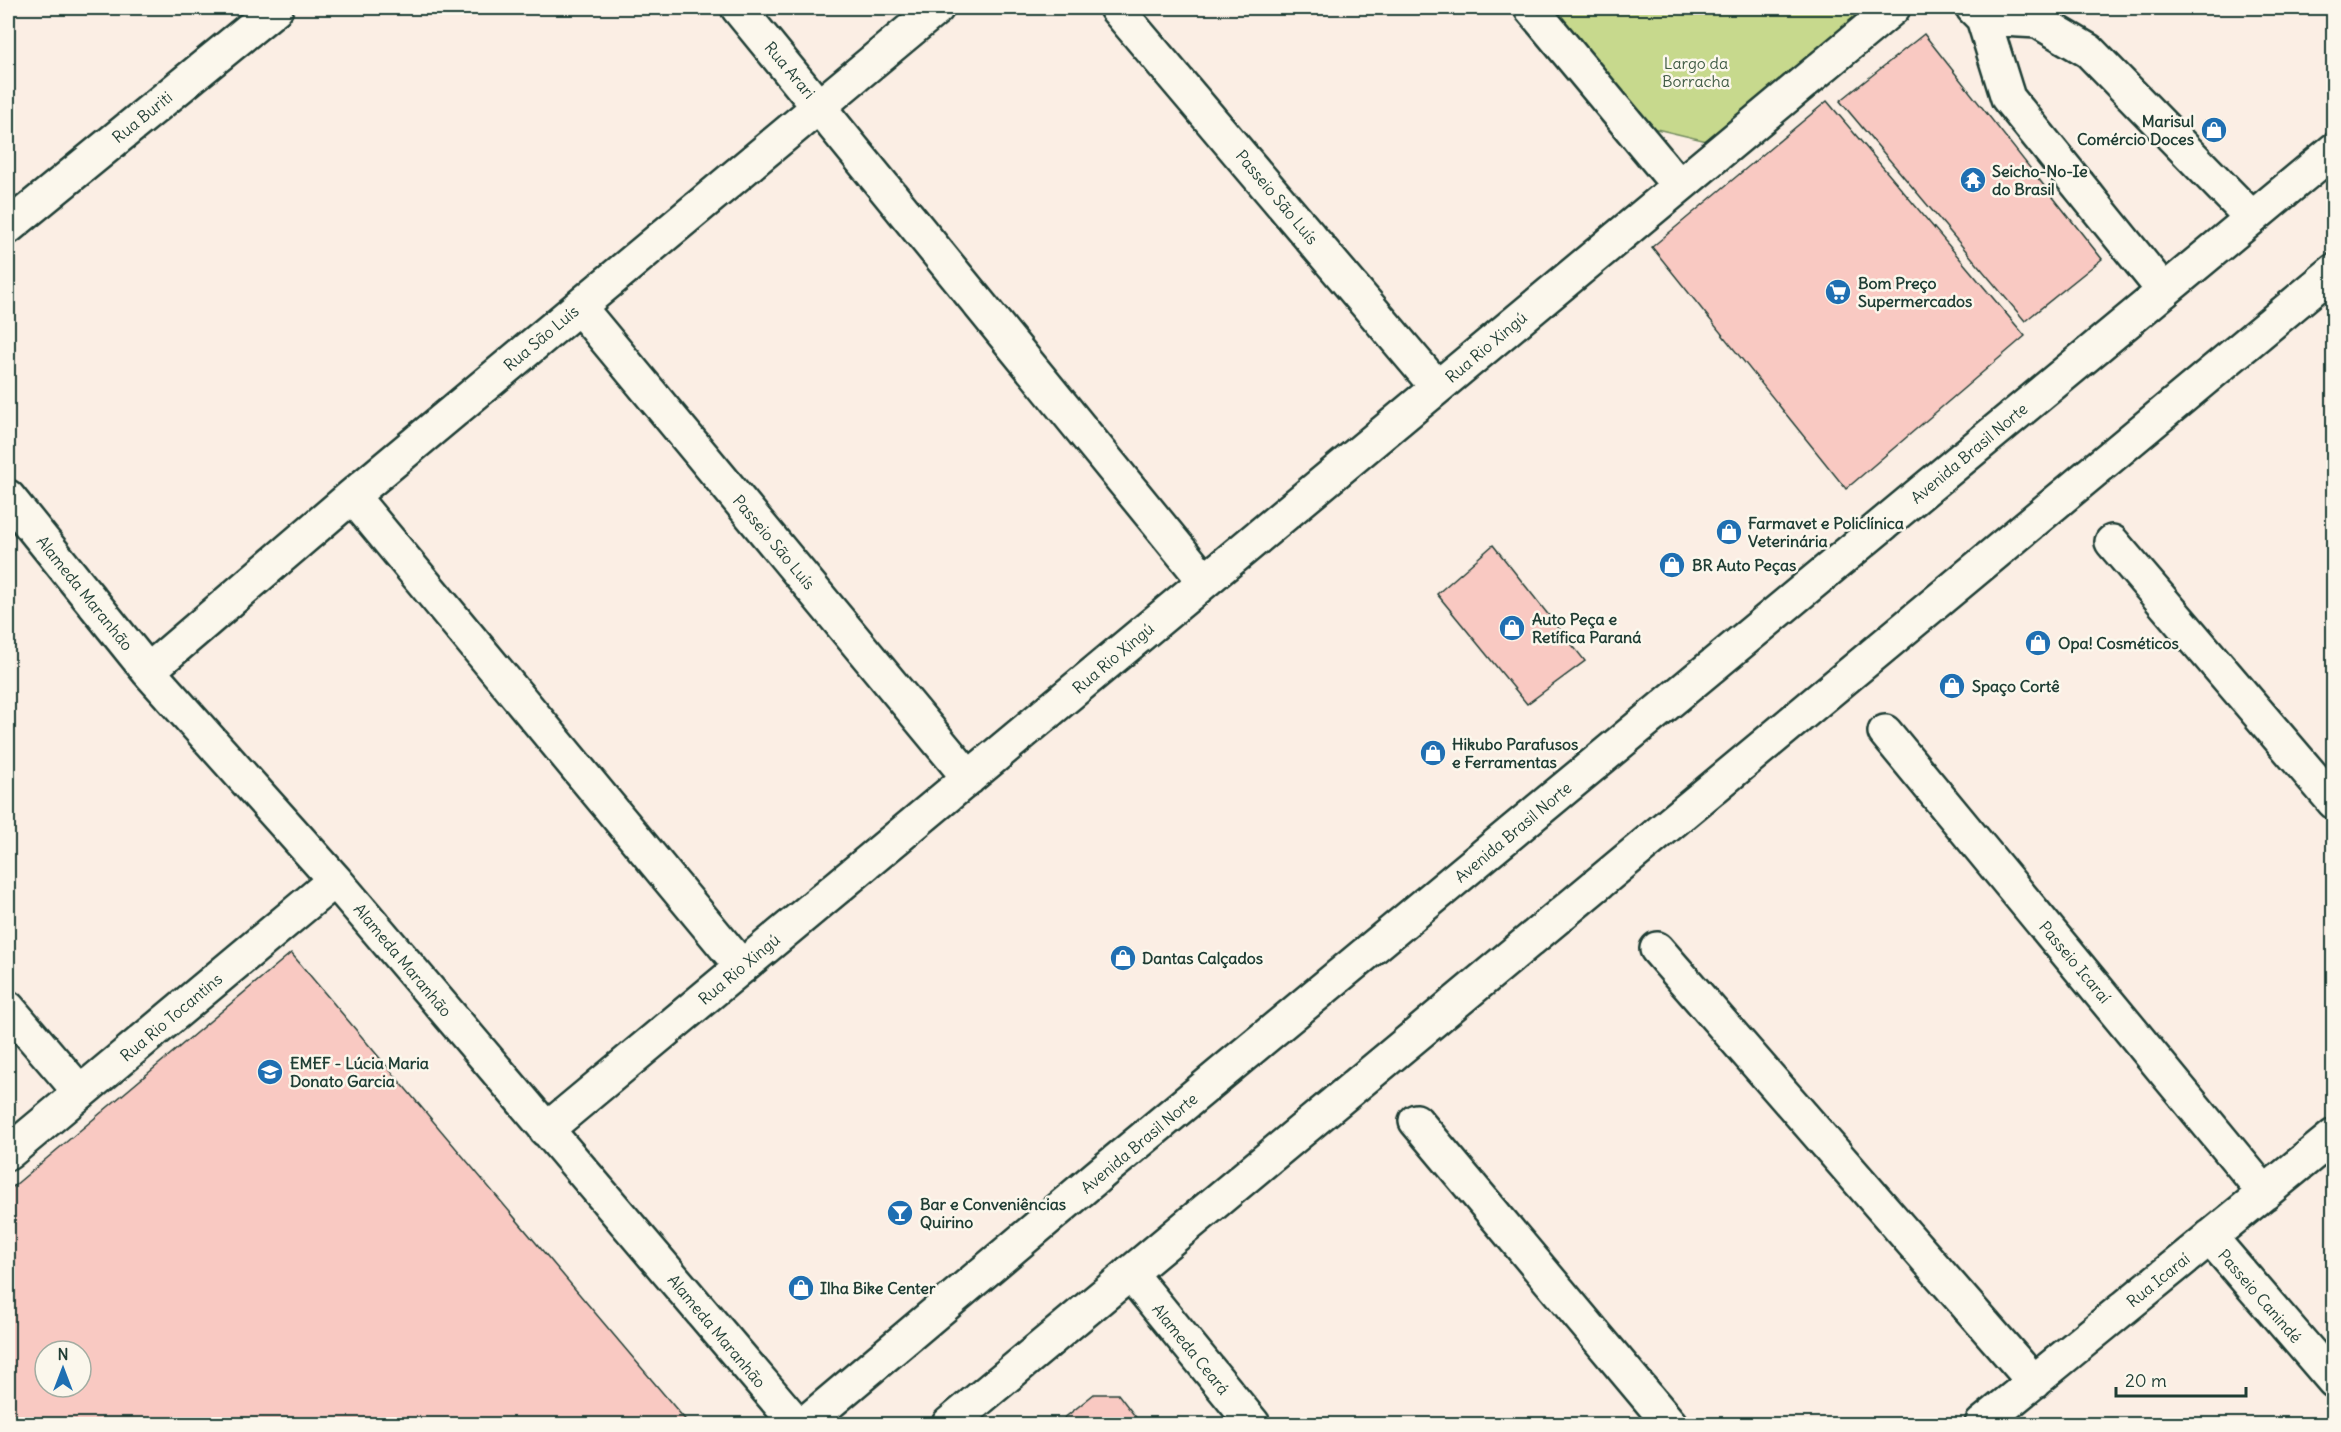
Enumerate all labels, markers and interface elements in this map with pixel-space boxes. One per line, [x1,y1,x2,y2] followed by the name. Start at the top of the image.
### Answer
[760,37,820,103] street label: Rua Arari
[1662,53,1730,91] park label: Largo da Borracha
[108,87,176,147] street label: Rua Buriti
[2077,111,2194,149] place label: Marisul Comércio Doces
[2199,115,2229,145] shop icon: Marisul Comércio Doces
[1232,146,1322,248] street label: Passeio São Luís
[1992,161,2088,199] place label: Seicho-No-Ie do Brasil
[1958,165,1988,195] temple icon: Seicho-No-Ie do Brasil
[1858,273,1972,312] place label: Bom Preço Supermercados
[1823,277,1853,307] supermarket icon: Bom Preço Supermercados
[499,301,583,375] street label: Rua São Luís
[1441,307,1531,387] street label: Rua Rio Xingú
[1907,398,2031,508] street label: Avenida Brasil Norte
[729,491,819,593] street label: Passeio São Luís
[1748,513,1904,551] place label: Farmavet e Policlínica Veterinária
[1714,517,1744,547] shop icon: Farmavet e Policlínica Veterinária
[33,532,137,654] street label: Alameda Maranhão
[1657,550,1687,580] shop icon: BR Auto Peças
[1692,555,1796,576] place label: BR Auto Peças
[1532,609,1641,647] place label: Auto Peça e Retífica Paraná
[1497,613,1527,643] shop icon: Auto Peça e Retífica Paraná
[1068,618,1158,698] street label: Rua Rio Xingú
[2023,628,2053,658] shop icon: Opa! Cosméticos
[2058,633,2179,654] place label: Opa! Cosméticos
[1937,671,1967,701] shop icon: Spaço Cortê
[1972,676,2060,697] place label: Spaço Cortê
[1452,734,1578,772] place label: Hikubo Parafusos e Ferramentas
[1418,738,1448,768] shop icon: Hikubo Parafusos e Ferramentas
[1451,777,1575,887] street label: Avenida Brasil Norte
[350,899,456,1021] street label: Alameda Maranhão
[2035,917,2115,1007] street label: Passeio Icaraí
[694,929,784,1009] street label: Rua Rio Xingú
[1108,943,1138,973] shop icon: Dantas Calçados
[1142,948,1263,969] place label: Dantas Calçados
[116,969,226,1065] street label: Rua Rio Tocantins
[290,1053,429,1091] place label: EMEF - Lúcia Maria Donato Garcia
[255,1057,285,1087] school or university icon: EMEF - Lúcia Maria Donato Garcia
[1077,1088,1201,1198] street label: Avenida Brasil Norte
[920,1194,1066,1232] place label: Bar e Conveniências Quirino
[885,1198,915,1228] bar icon: Bar e Conveniências Quirino
[2214,1245,2306,1347] street label: Passeio Canindé
[2123,1248,2194,1311] street label: Rua Icaraí
[664,1270,770,1392] street label: Alameda Maranhão
[786,1273,816,1303] shop icon: Ilha Bike Center
[820,1278,936,1298] place label: Ilha Bike Center
[1148,1299,1234,1399] street label: Alameda Ceará
[33,1339,93,1399] north arrow
[57,1344,69,1364] text: N
[2116,1360,2246,1398] scale bar
[2125,1369,2167,1392] text: 20 m

